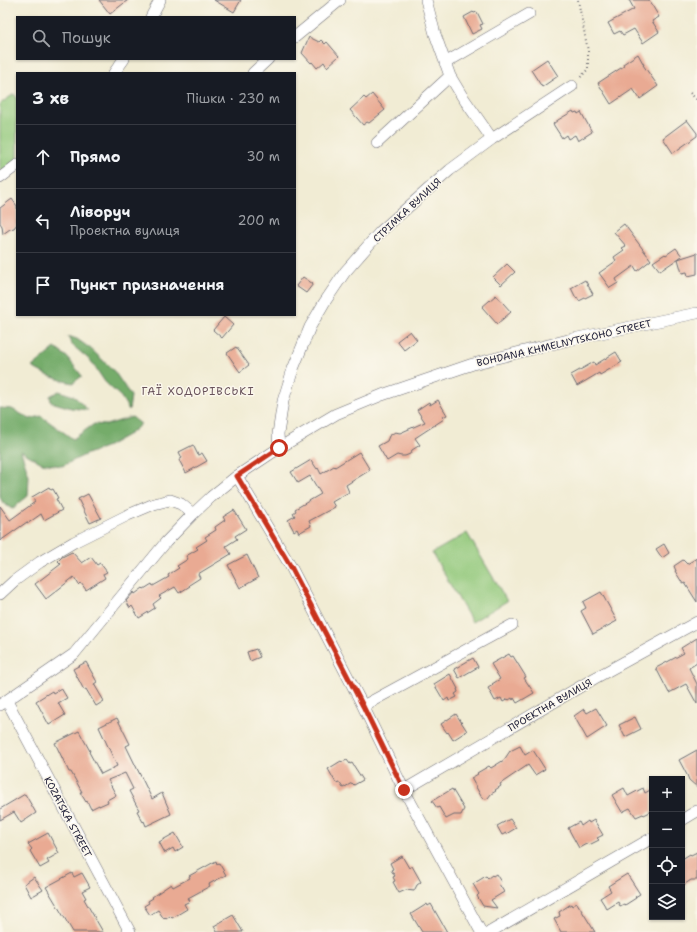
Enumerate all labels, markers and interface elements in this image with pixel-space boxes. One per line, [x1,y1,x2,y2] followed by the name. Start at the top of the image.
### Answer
[16,16,296,60] search box
[30,27,52,49] icon: search
[62,28,111,48] text: Пошук
[32,87,69,109] text: 3 хв
[187,90,280,107] text: Пішки · 230 m
[32,146,54,168] icon: ahead
[70,147,120,167] text: Прямо
[246,148,280,165] text: 30 m
[370,175,444,245] street label: СТРІМКА ВУЛИЦЯ
[70,202,130,222] text: Ліворуч
[32,210,54,232] icon: left
[238,212,280,229] text: 200 m
[70,222,180,239] text: Проектна вулиця
[32,274,54,296] icon: arrive
[70,275,225,295] text: Пункт призначення
[475,317,653,369] street label: BOHDANA KHMELNYTSKOHO STREET
[142,384,254,399] district label: ГАЇ ХОДОРІВСЬКІ
[270,439,288,457] route start
[506,676,594,734] street label: ПРОЕКТНА ВУЛИЦЯ
[41,774,95,860] street label: KOZATSKA STREET
[649,776,685,920] map controls
[649,776,685,812] button: +
[395,781,413,799] route end
[649,812,685,848] button: −
[649,848,685,884] button: locate
[649,884,685,920] button: layers

